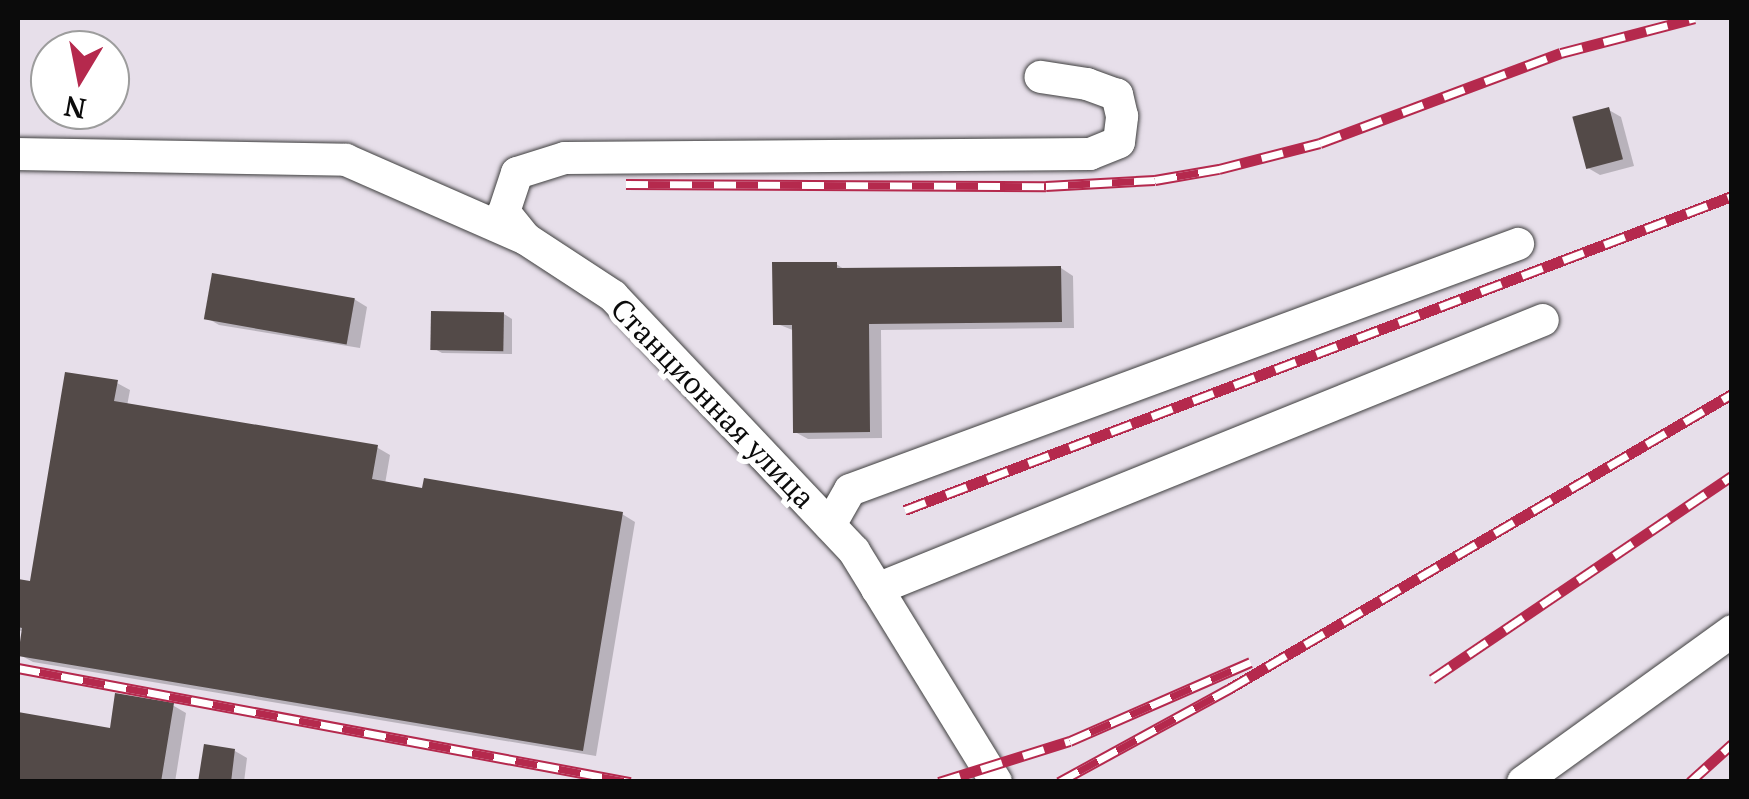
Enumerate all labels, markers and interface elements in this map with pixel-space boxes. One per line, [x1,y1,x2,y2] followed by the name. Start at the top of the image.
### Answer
[30,30,130,130] north arrow
[61,88,89,128] text: N
[604,291,822,515] street label: Станционная улица

